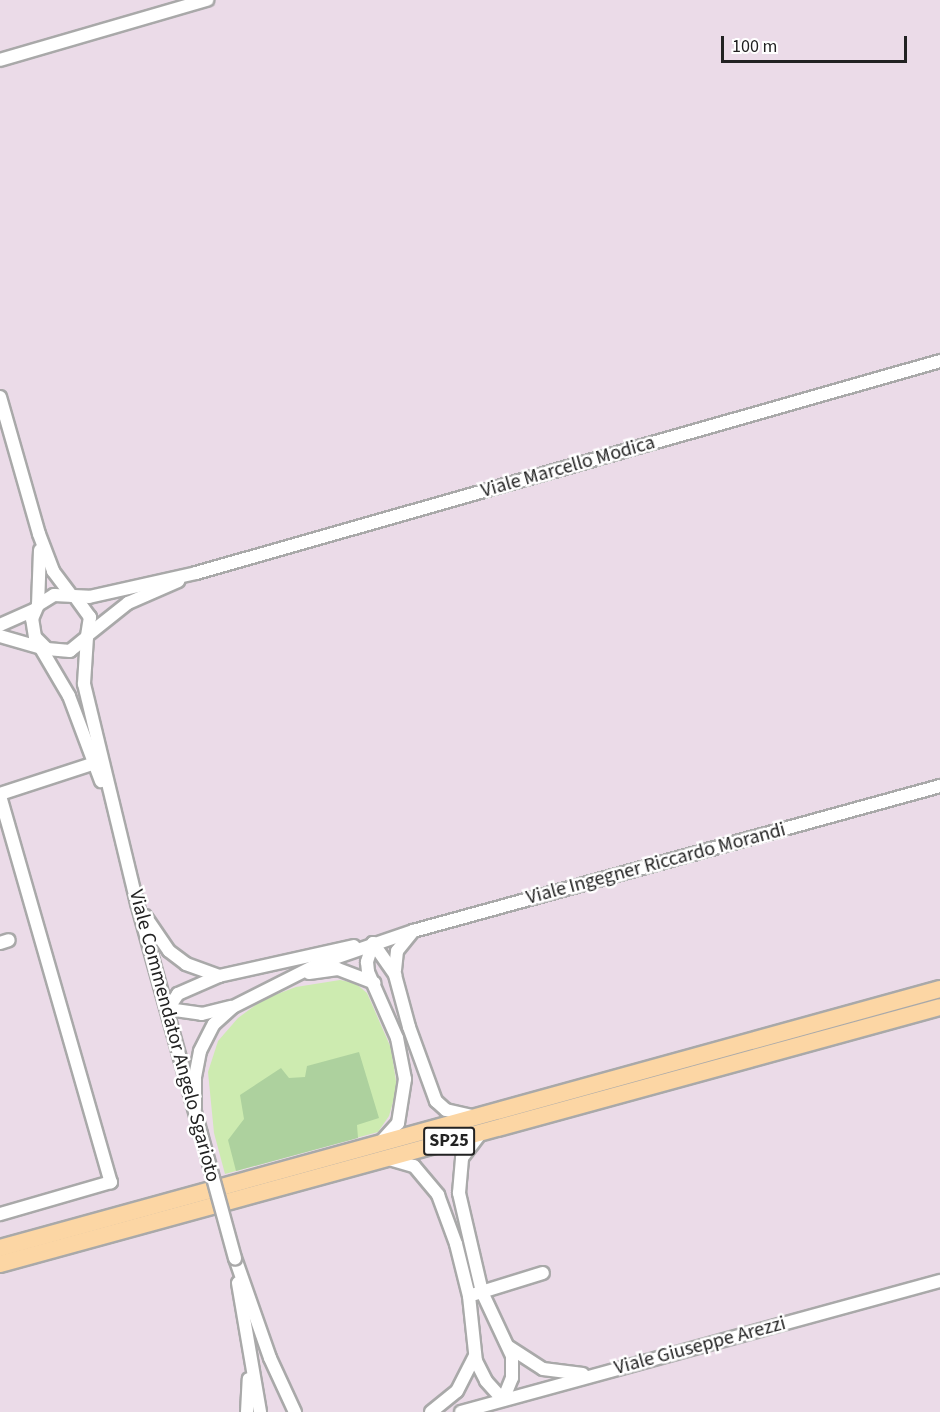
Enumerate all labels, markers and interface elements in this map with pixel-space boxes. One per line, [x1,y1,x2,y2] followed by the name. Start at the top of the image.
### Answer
[724,24,910,62] scale bar
[732,34,777,59] text: 100 m
[478,431,658,503] street label: Viale Marcello Modica
[524,818,788,910] street label: Viale Ingegner Riccardo Morandi
[123,887,225,1185] street label: Viale Commendator Angelo Sgarioto
[422,1126,476,1156] road number: SP25
[612,1312,788,1380] street label: Viale Giuseppe Arezzi

